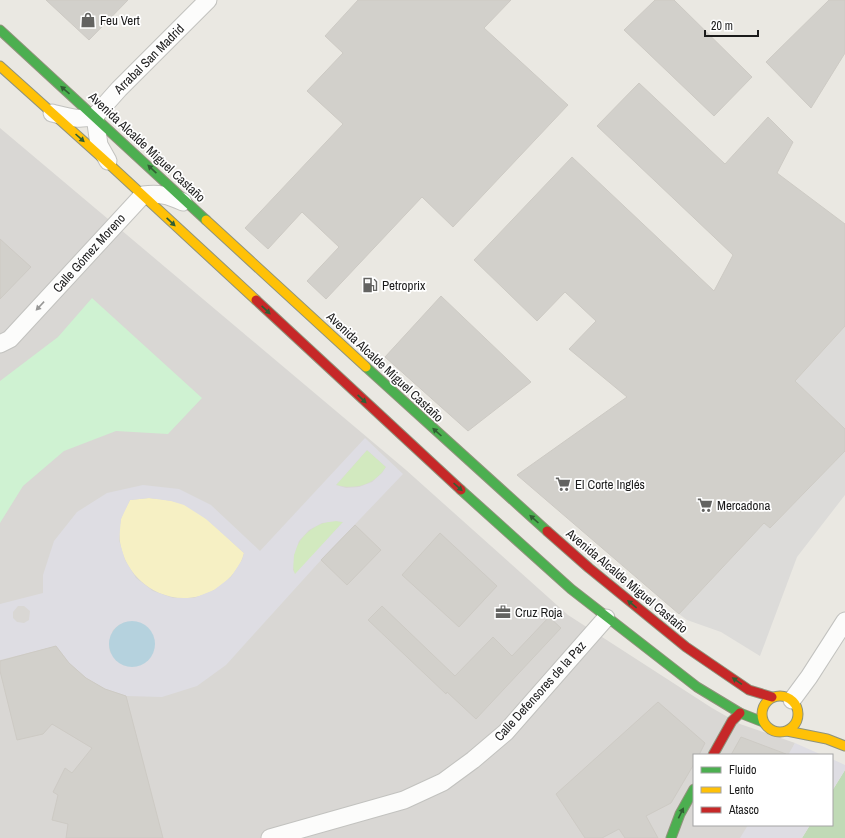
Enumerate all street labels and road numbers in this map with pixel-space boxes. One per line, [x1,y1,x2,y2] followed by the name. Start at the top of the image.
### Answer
[110,20,188,98] street label: Arrabal San Madrid
[84,88,209,206] street label: Avenida Alcalde Miguel Castaño
[49,210,129,296] street label: Calle Gómez Moreno
[322,308,447,426] street label: Avenida Alcalde Miguel Castaño
[562,524,691,637] street label: Avenida Alcalde Miguel Castaño
[490,637,590,745] street label: Calle Defensores de la Paz

